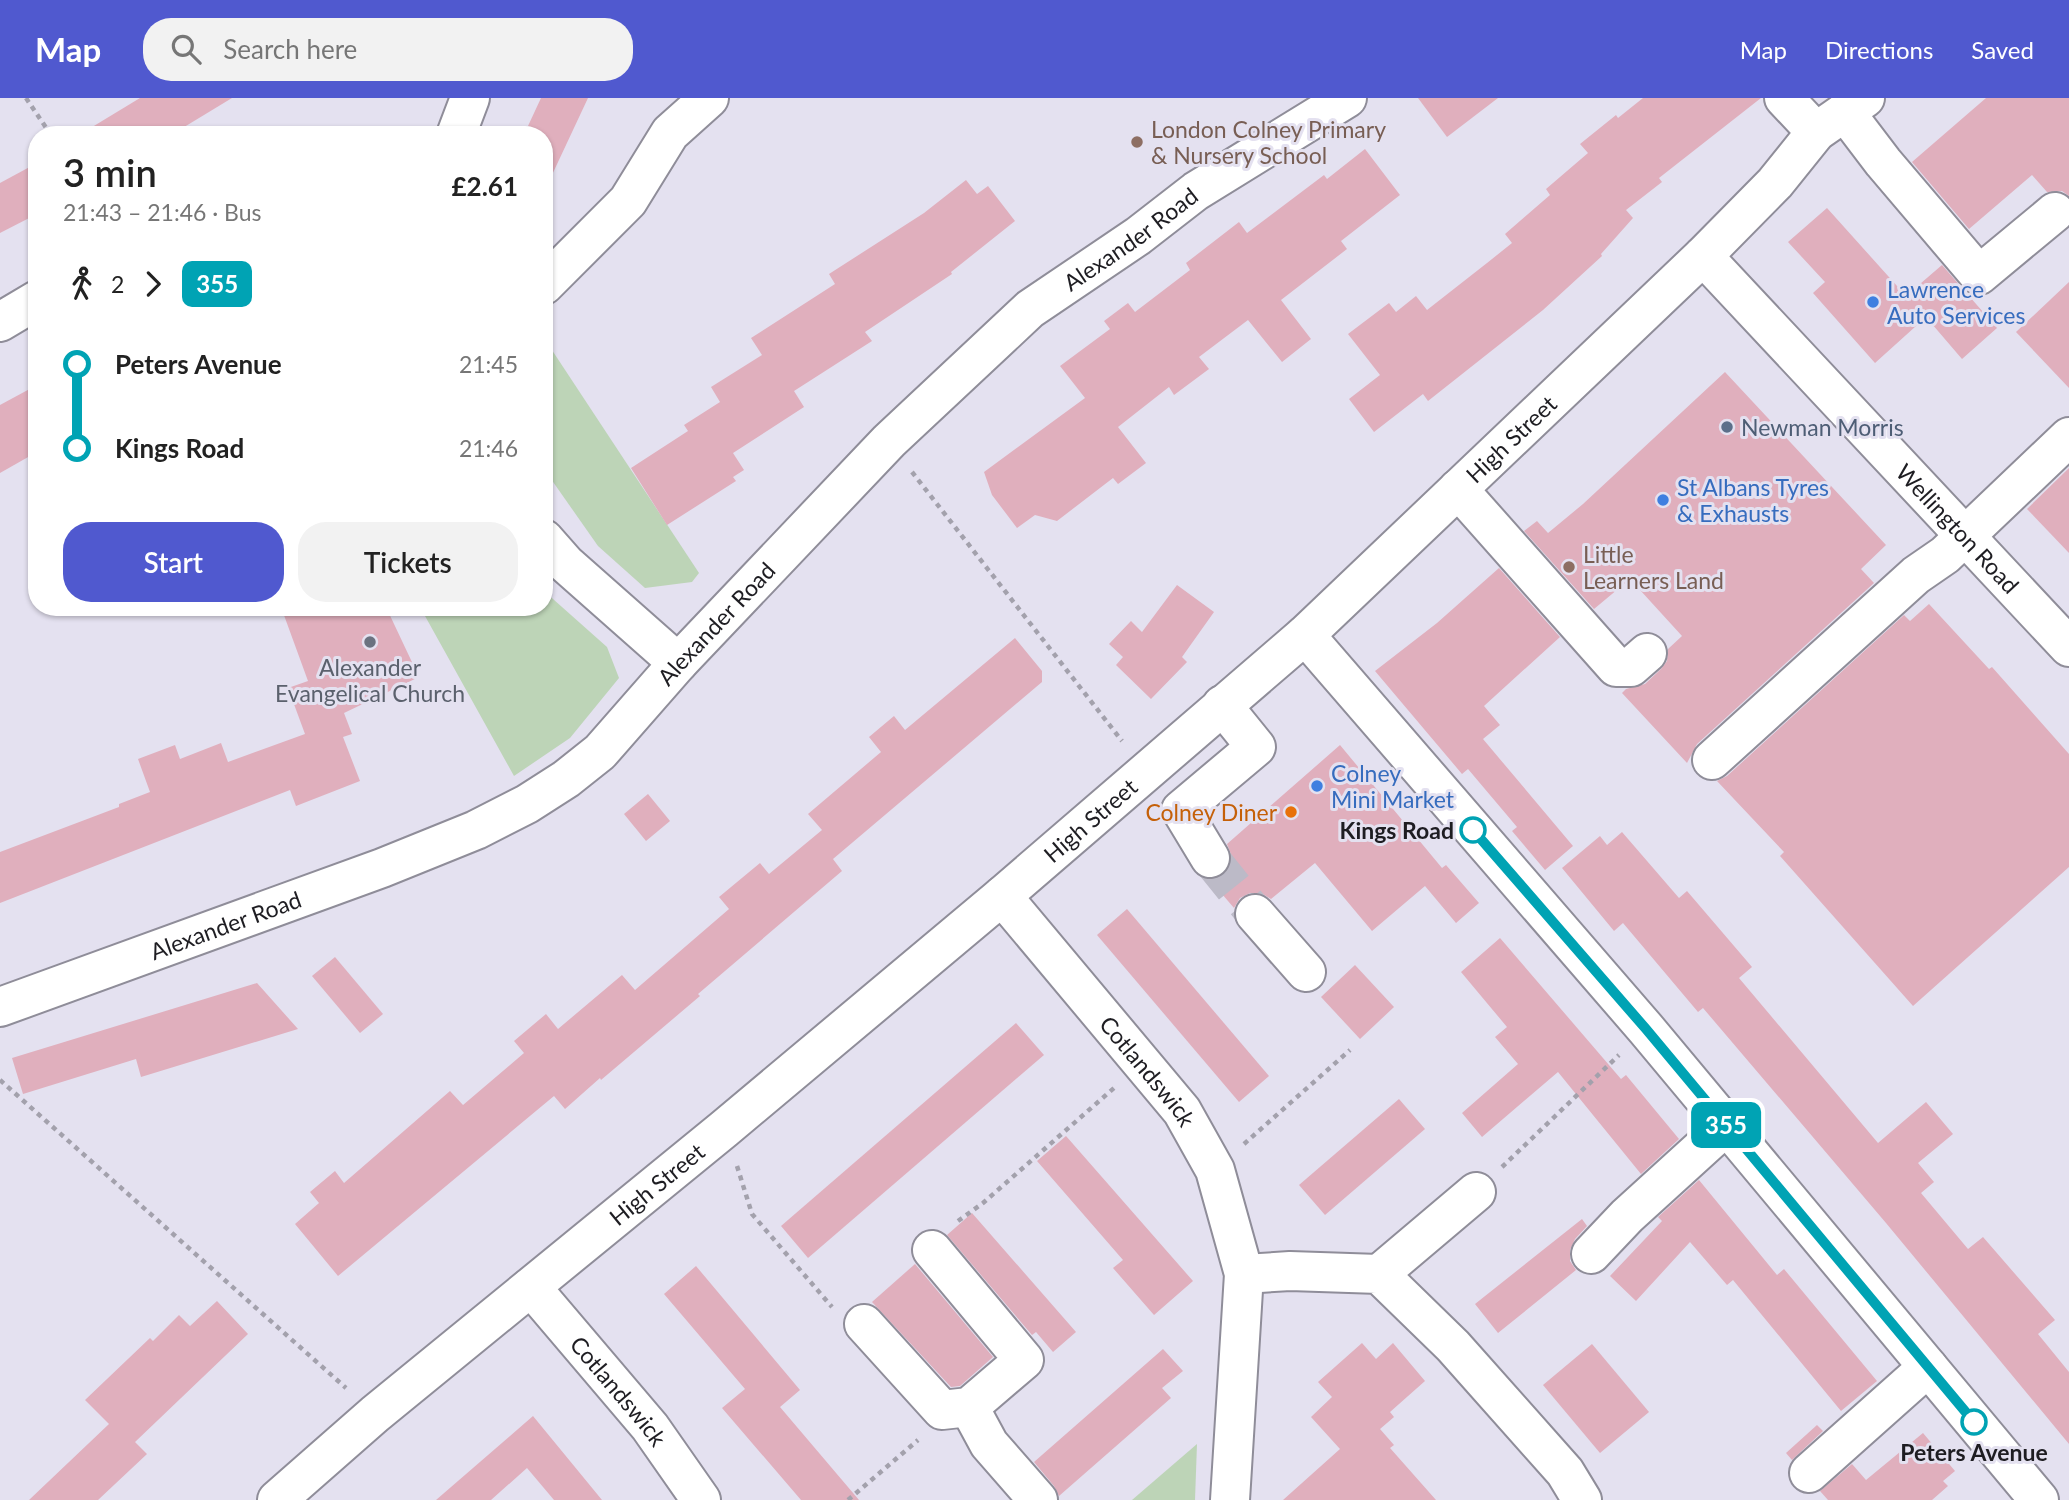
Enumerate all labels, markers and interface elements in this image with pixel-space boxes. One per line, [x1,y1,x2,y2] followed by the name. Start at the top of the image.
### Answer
[143,18,633,81] search box
[35,29,101,69] text: Map
[167,30,205,68] icon: search
[223,33,357,65] text: Search here
[1740,35,1787,64] text: Map
[1825,35,1933,64] text: Directions
[1971,35,2034,64] text: Saved
[1151,115,1386,169] place label: London Colney Primary & Nursery School
[1129,134,1145,150] marker: London Colney Primary & Nursery School
[63,149,157,195] text: 3 min
[452,170,518,202] text: £2.61
[1058,181,1203,296] street label: Alexander Road
[63,198,262,226] text: 21:43 – 21:46 · Bus
[63,265,101,303] icon: walk
[134,265,172,303] icon: forward
[196,269,238,298] text: 355
[111,270,124,298] text: 2
[1887,275,2025,329] place label: Lawrence Auto Services
[1865,294,1881,310] marker: Lawrence Auto Services
[115,348,282,380] text: Peters Avenue
[459,350,518,378] text: 21:45
[1460,389,1563,488] street label: High Street
[1741,413,1904,441] place label: Newman Morris
[1719,419,1735,435] marker: Newman Morris
[115,432,244,464] text: Kings Road
[459,434,518,462] text: 21:46
[1891,458,2025,599] street label: Wellington Road
[1677,473,1829,527] place label: St Albans Tyres & Exhausts
[1655,492,1671,508] marker: St Albans Tyres & Exhausts
[63,522,284,602] button: Start
[298,522,518,602] button: Tickets
[1583,540,1724,594] place label: Little Learners Land
[651,556,781,691] street label: Alexander Road
[1561,559,1577,575] marker: Little Learners Land
[362,634,378,650] marker: Alexander Evangelical Church
[275,653,465,707] place label: Alexander Evangelical Church
[1331,759,1455,813] place label: Colney Mini Market
[1038,772,1143,868] street label: High Street
[1309,778,1325,794] marker: Colney Mini Market
[1145,798,1278,826] place label: Colney Diner
[1283,804,1299,820] marker: Colney Diner
[1340,816,1454,844] place label: Kings Road
[1460,817,1486,843] marker: Kings Road
[146,885,305,965] street label: Alexander Road
[1094,1010,1202,1131] street label: Cotlandswick
[1686,1102,1766,1148] line badge: 355
[1705,1110,1747,1139] text: 355
[604,1137,710,1231] street label: High Street
[565,1330,673,1452] street label: Cotlandswick
[1961,1409,1987,1435] marker: Peters Avenue
[1900,1438,2048,1466] place label: Peters Avenue

